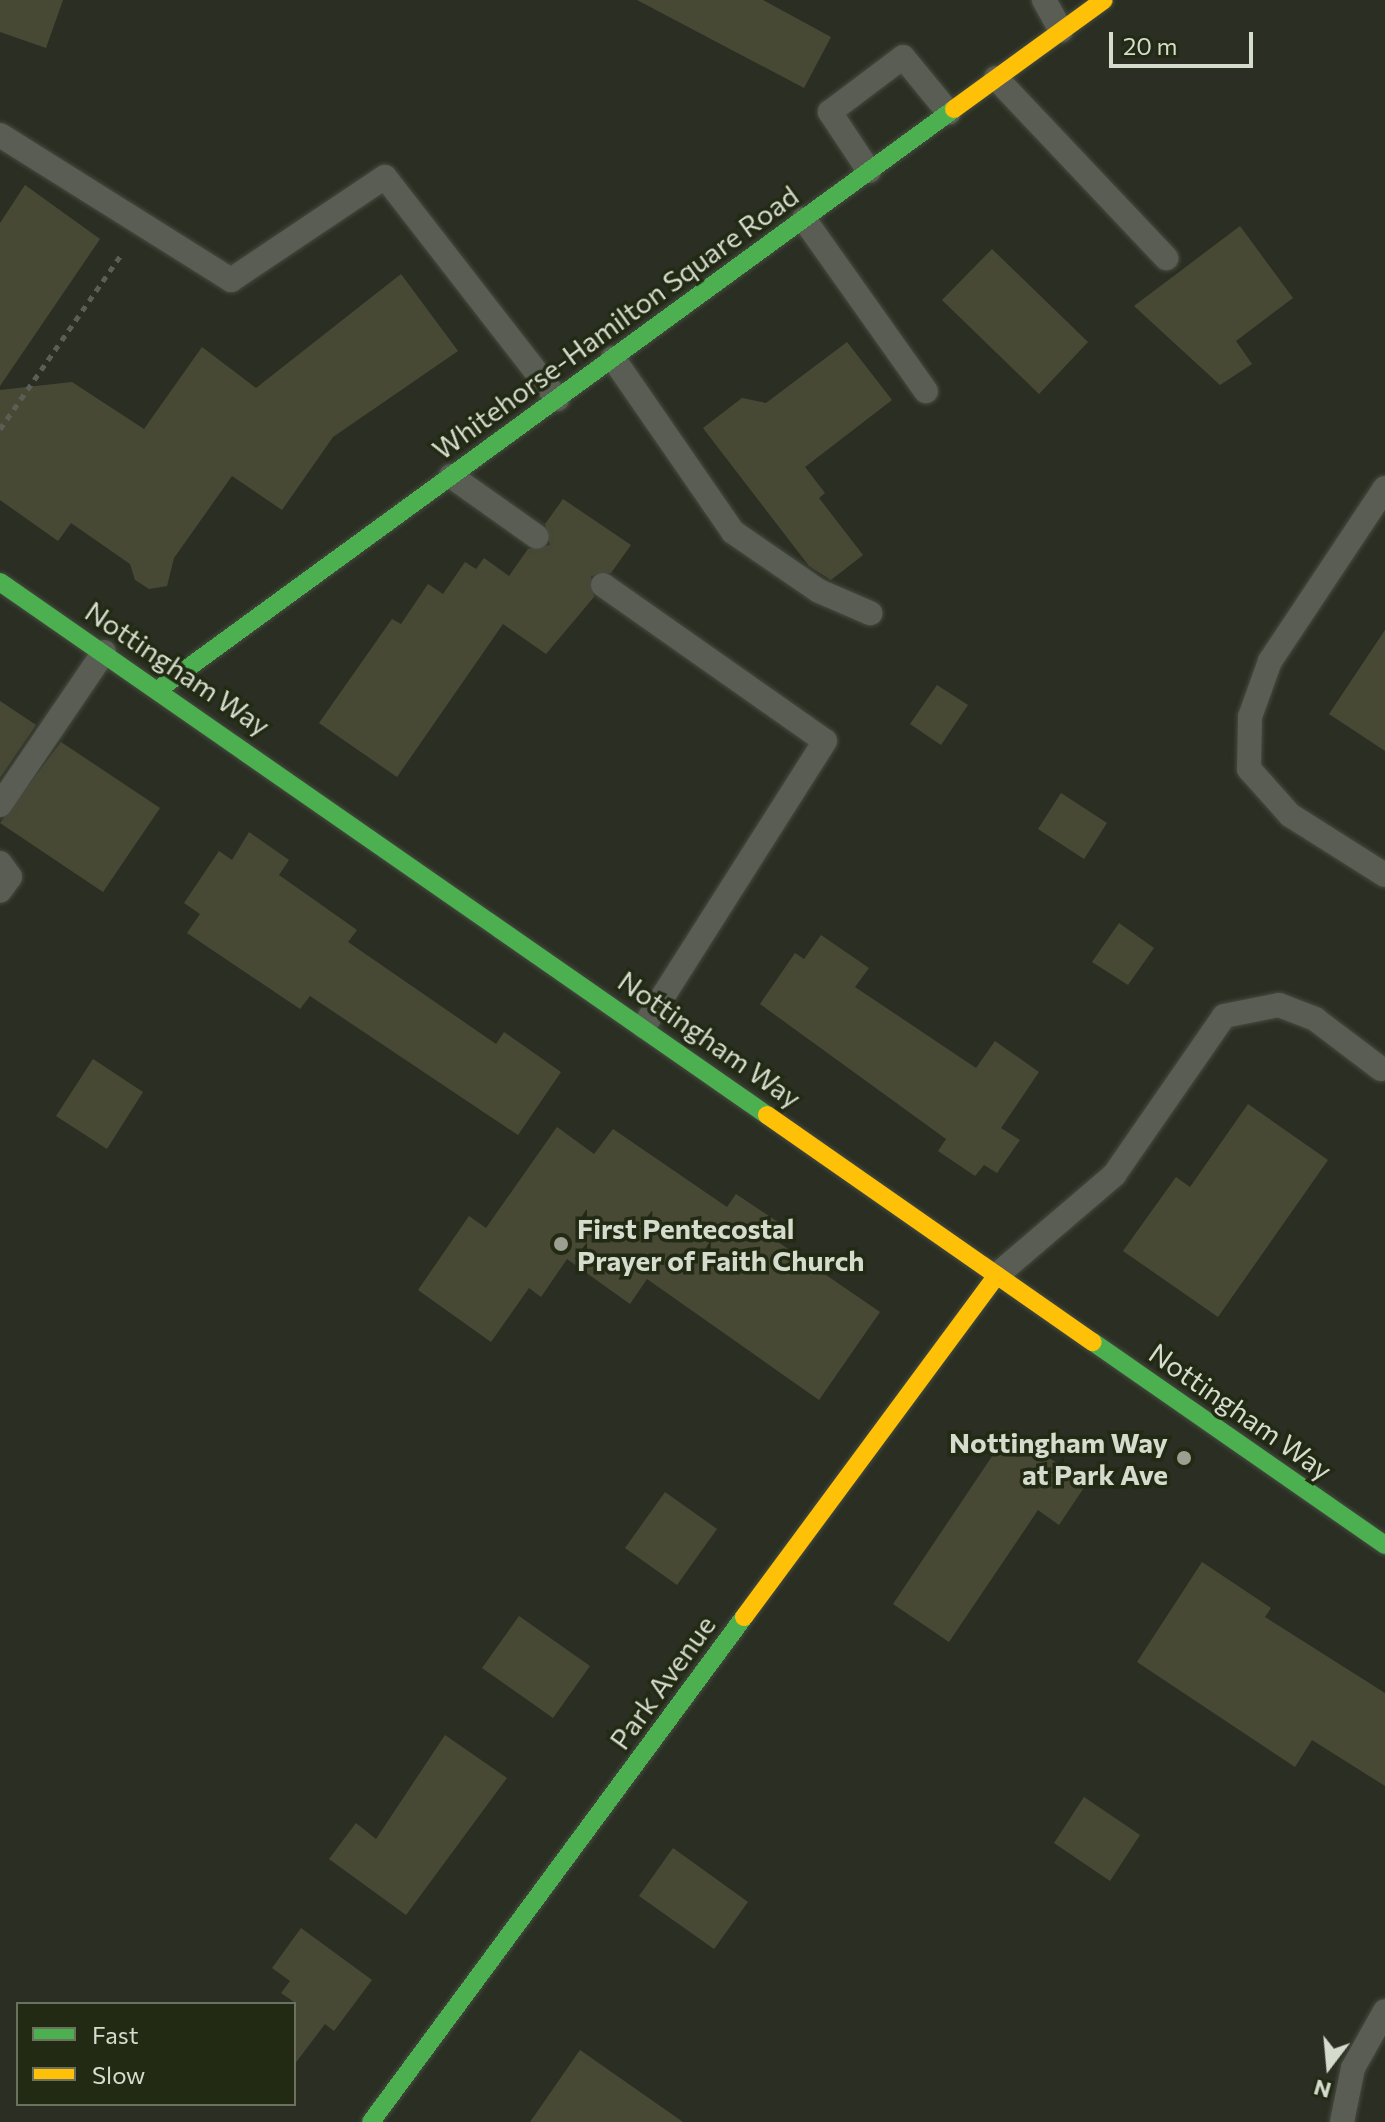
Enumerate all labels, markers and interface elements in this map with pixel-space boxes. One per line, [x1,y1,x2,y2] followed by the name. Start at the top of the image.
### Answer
[1113,16,1257,66] scale bar
[1123,31,1177,60] text: 20 m
[426,178,804,466] street label: Whitehorse-Hamilton Square Road
[79,594,277,742] street label: Nottingham Way
[612,963,808,1115] street label: Nottingham Way
[577,1211,864,1277] place label: First Pentecostal Prayer of Faith Church
[552,1235,570,1253] marker: First Pentecostal Prayer of Faith Church
[1143,1335,1339,1487] street label: Nottingham Way
[949,1425,1168,1491] place label: Nottingham Way at Park Ave
[1175,1449,1193,1467] marker: Nottingham Way at Park Ave
[602,1609,722,1755] street label: Park Avenue
[16,2002,296,2106] legend
[92,2020,139,2049] text: Fast
[1289,2026,1369,2106] north arrow
[92,2060,145,2089] text: Slow
[1311,2074,1334,2105] text: N

